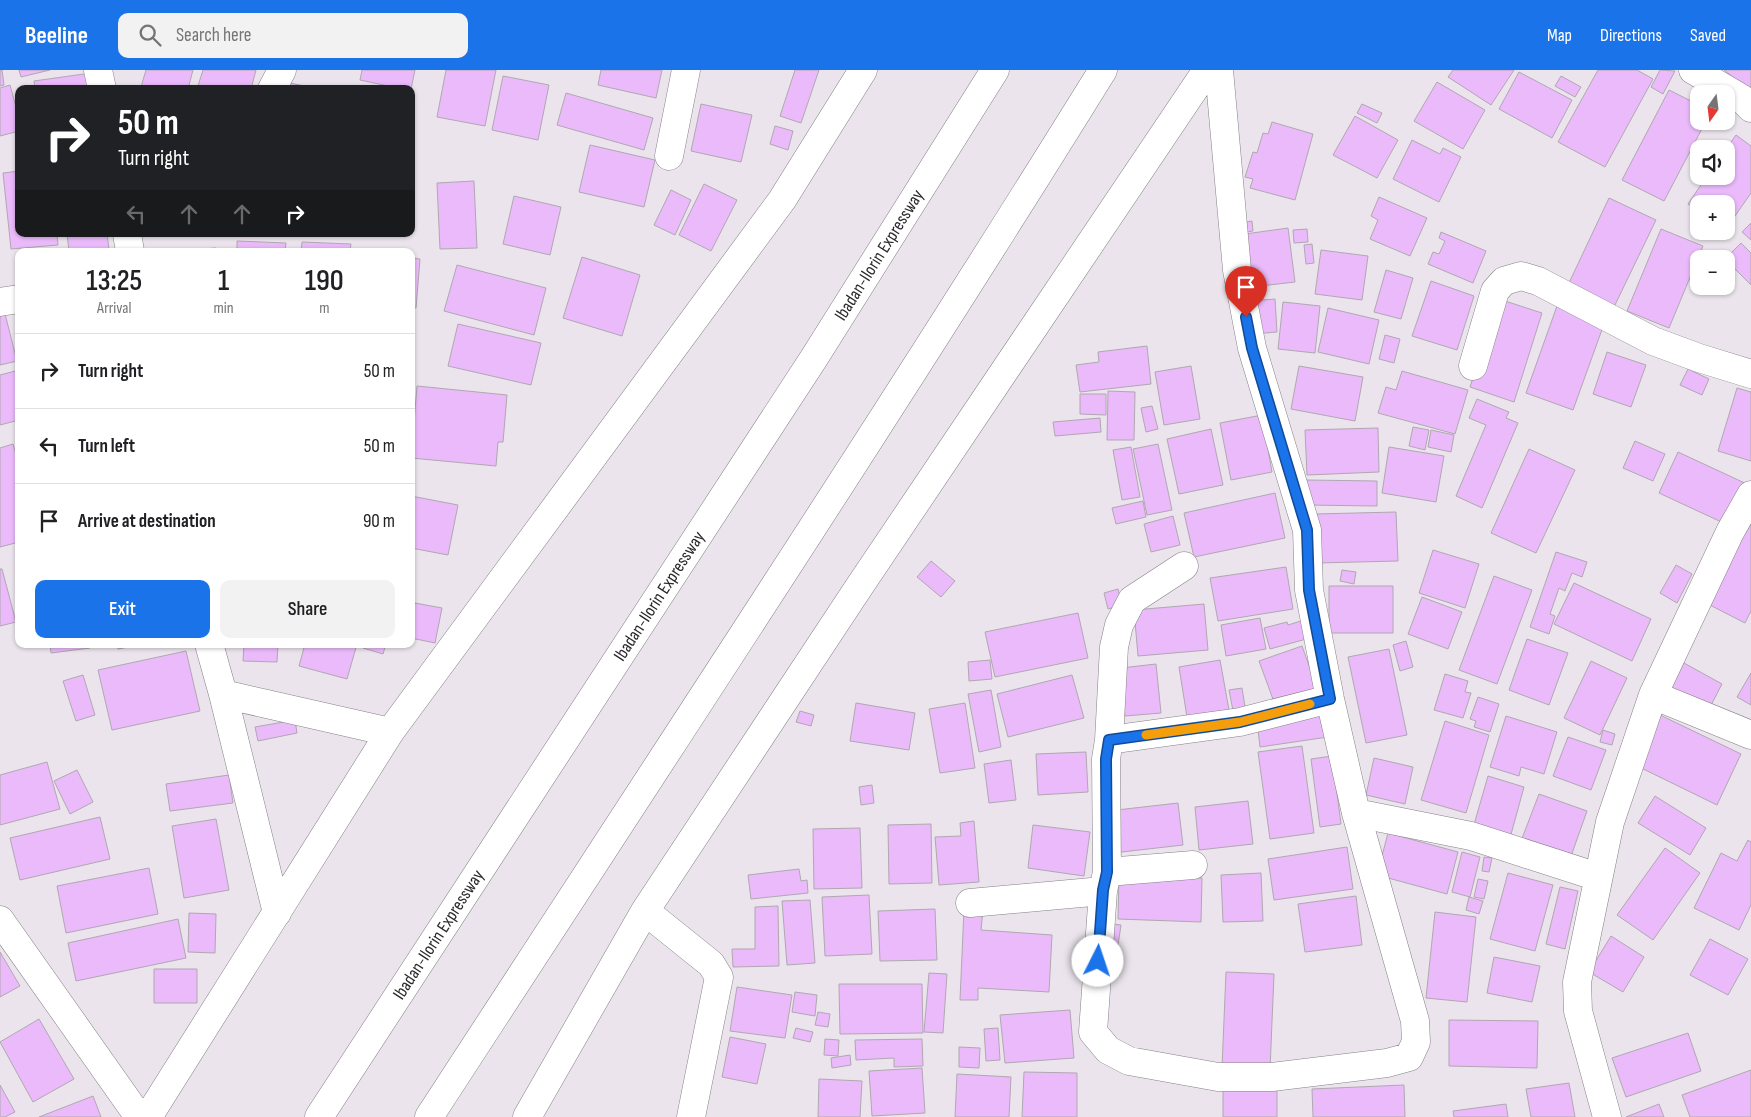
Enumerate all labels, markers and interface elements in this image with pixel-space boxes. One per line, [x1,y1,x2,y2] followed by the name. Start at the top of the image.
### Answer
[118,13,468,58] search box
[25,21,88,50] text: Beeline
[136,21,164,49] icon: search
[176,24,251,47] text: Search here
[1547,25,1572,46] text: Map
[1600,25,1662,46] text: Directions
[1690,25,1726,46] text: Saved
[1690,85,1735,130] north arrow
[1690,85,1735,295] map controls
[118,102,179,145] text: 50 m
[35,105,100,170] icon: right
[1690,140,1735,185] button: sound
[118,145,189,172] text: Turn right
[830,185,928,324] street label: Ibadan-Ilorin Expressway
[1690,195,1735,240] button: +
[122,200,150,228] icon: left
[175,200,203,228] icon: ahead
[228,200,256,228] icon: ahead
[281,200,309,228] icon: right
[1690,250,1735,295] button: −
[86,263,142,299] text: 13:25
[218,263,229,299] text: 1
[305,263,344,299] text: 190
[1225,266,1267,317] pin
[1232,273,1260,301] icon: arrive
[97,299,131,318] text: Arrival
[213,299,234,318] text: min
[319,299,329,318] text: m
[35,357,63,385] icon: right
[78,360,143,383] text: Turn right
[364,360,395,383] text: 50 m
[35,432,63,460] icon: left
[78,435,135,458] text: Turn left
[364,435,395,458] text: 50 m
[35,507,63,535] icon: arrive
[78,510,216,533] text: Arrive at destination
[363,510,395,533] text: 90 m
[609,527,709,665] street label: Ibadan-Ilorin Expressway
[35,580,210,638] button: Exit
[220,580,395,638] button: Share
[388,866,488,1003] street label: Ibadan-Ilorin Expressway
[1071,934,1123,986] position arrow

